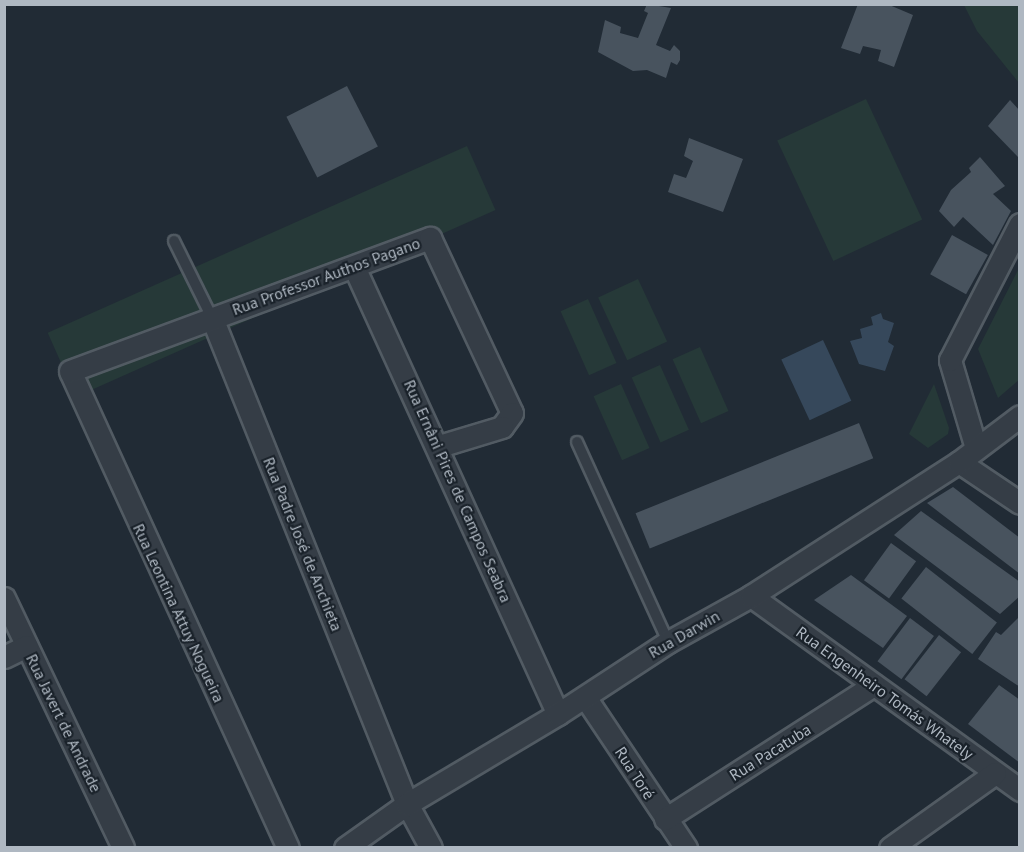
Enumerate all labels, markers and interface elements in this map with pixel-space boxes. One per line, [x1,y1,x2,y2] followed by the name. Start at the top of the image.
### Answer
[229,233,423,319] street label: Rua Professor Authos Pagano
[400,377,516,605] street label: Rua Ernâni Pires de Campos Seabra
[259,454,347,634] street label: Rua Padre José de Anchieta
[129,520,229,706] street label: Rua Leontina Attuy Nogueira
[645,606,723,662] street label: Rua Darwin
[792,622,978,764] street label: Rua Engenheiro Tomás Whately
[22,651,106,795] street label: Rua Javert de Andrade
[726,719,814,785] street label: Rua Pacatuba
[611,743,659,803] street label: Rua Toré

